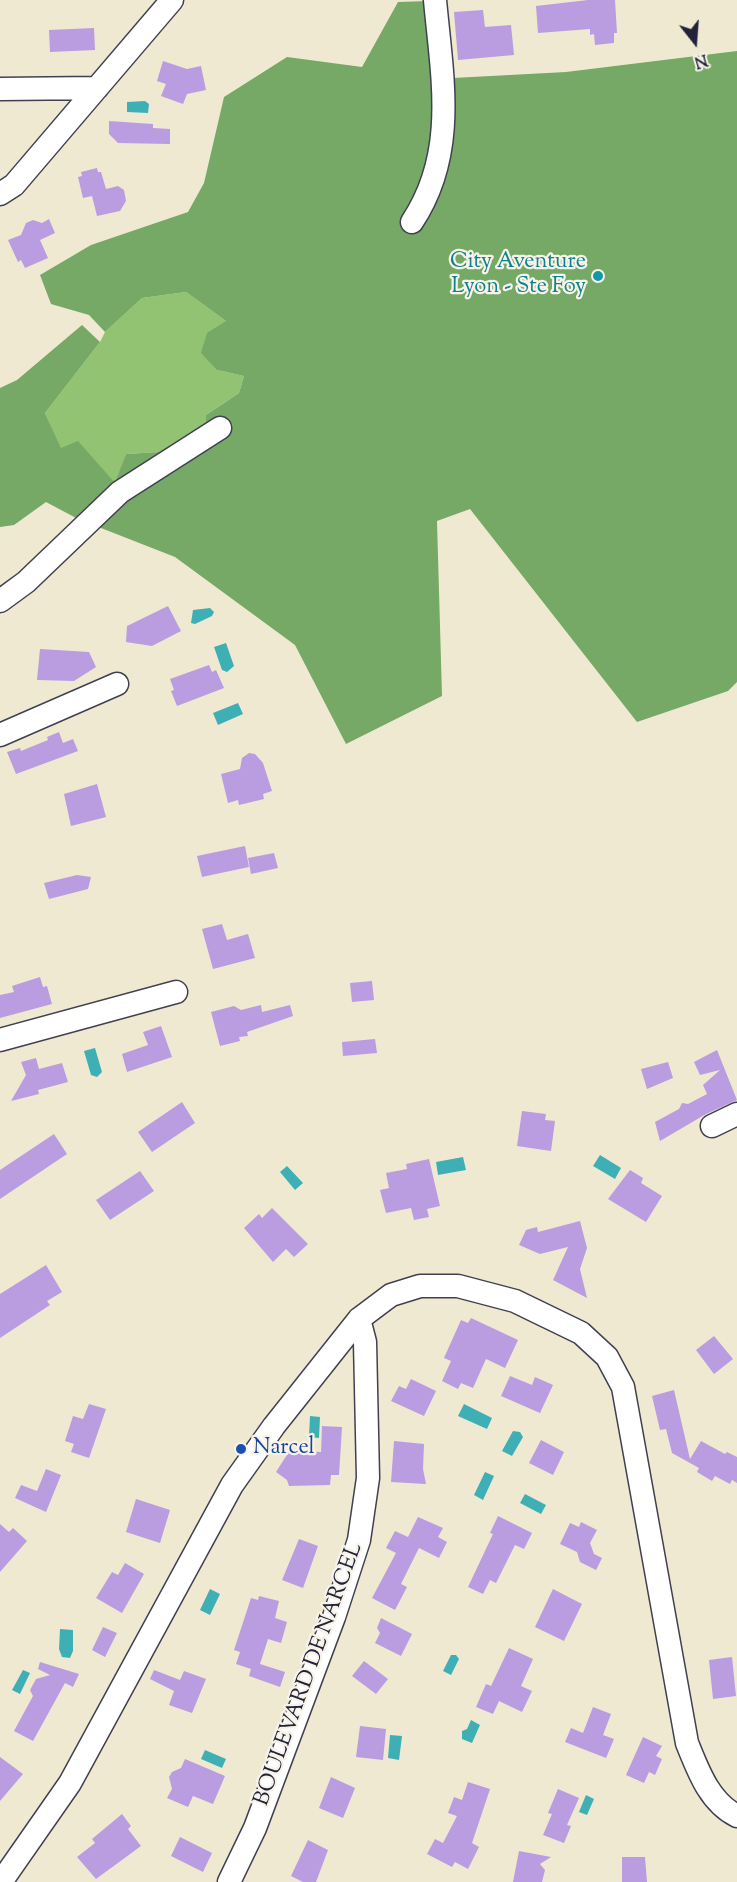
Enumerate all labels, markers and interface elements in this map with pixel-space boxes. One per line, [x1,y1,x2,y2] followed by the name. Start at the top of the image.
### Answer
[665,12,725,72] north arrow
[691,47,710,73] text: N
[450,250,586,302] place label: City Aventure Lyon - Ste Foy
[591,269,605,283] marker: City Aventure Lyon - Ste Foy
[253,1436,315,1462] place label: Narcel
[234,1442,248,1456] marker: Narcel
[250,1540,370,1810] street label: BOULEVARD DE NARCEL

